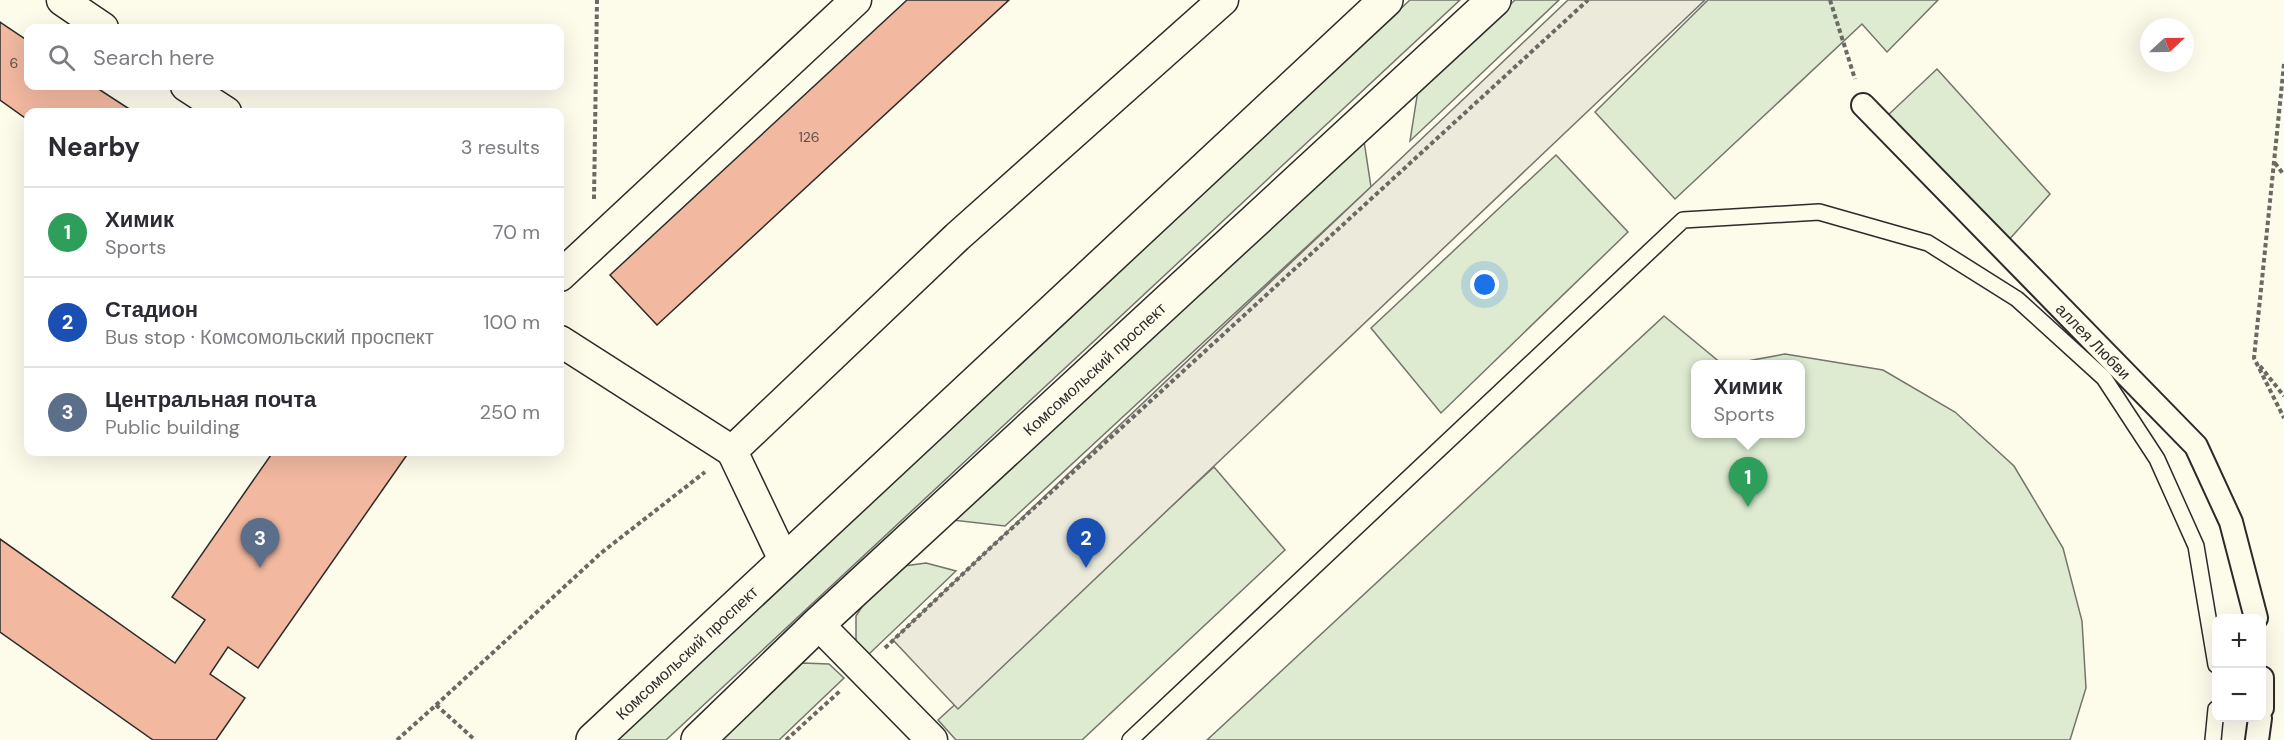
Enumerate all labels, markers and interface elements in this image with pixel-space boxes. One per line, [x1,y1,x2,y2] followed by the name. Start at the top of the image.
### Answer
[2140,18,2194,72] north arrow
[24,24,564,90] search box
[45,41,78,74] icon: search
[93,43,214,72] text: Search here
[10,54,18,72] house number: 6
[798,128,820,146] house number: 126
[48,130,140,164] text: Nearby
[461,134,540,160] text: 3 results
[105,205,174,234] text: Химик
[64,219,71,245] text: 1
[493,219,540,245] text: 70 m
[105,234,166,260] text: Sports
[1470,270,1499,299] your location
[105,295,198,324] text: Стадион
[1018,297,1171,440] street label: Комсомольский проспект
[2052,299,2135,384] street label: аллея Любви
[62,309,73,335] text: 2
[483,309,540,335] text: 100 m
[105,324,434,350] text: Bus stop · Комсомольский проспект
[1691,360,1805,438] popup
[1713,372,1783,401] text: Химик
[105,385,316,414] text: Центральная почта
[61,399,74,425] text: 3
[479,399,540,425] text: 250 m
[1713,401,1775,427] text: Sports
[105,414,240,440] text: Public building
[1728,458,1768,507] pin: 1
[240,518,280,568] pin: 3
[1066,518,1106,568] pin: 2
[611,581,763,724] street label: Комсомольский проспект
[2212,614,2266,722] map controls
[2212,614,2266,668] button: +
[2212,668,2266,722] button: −

